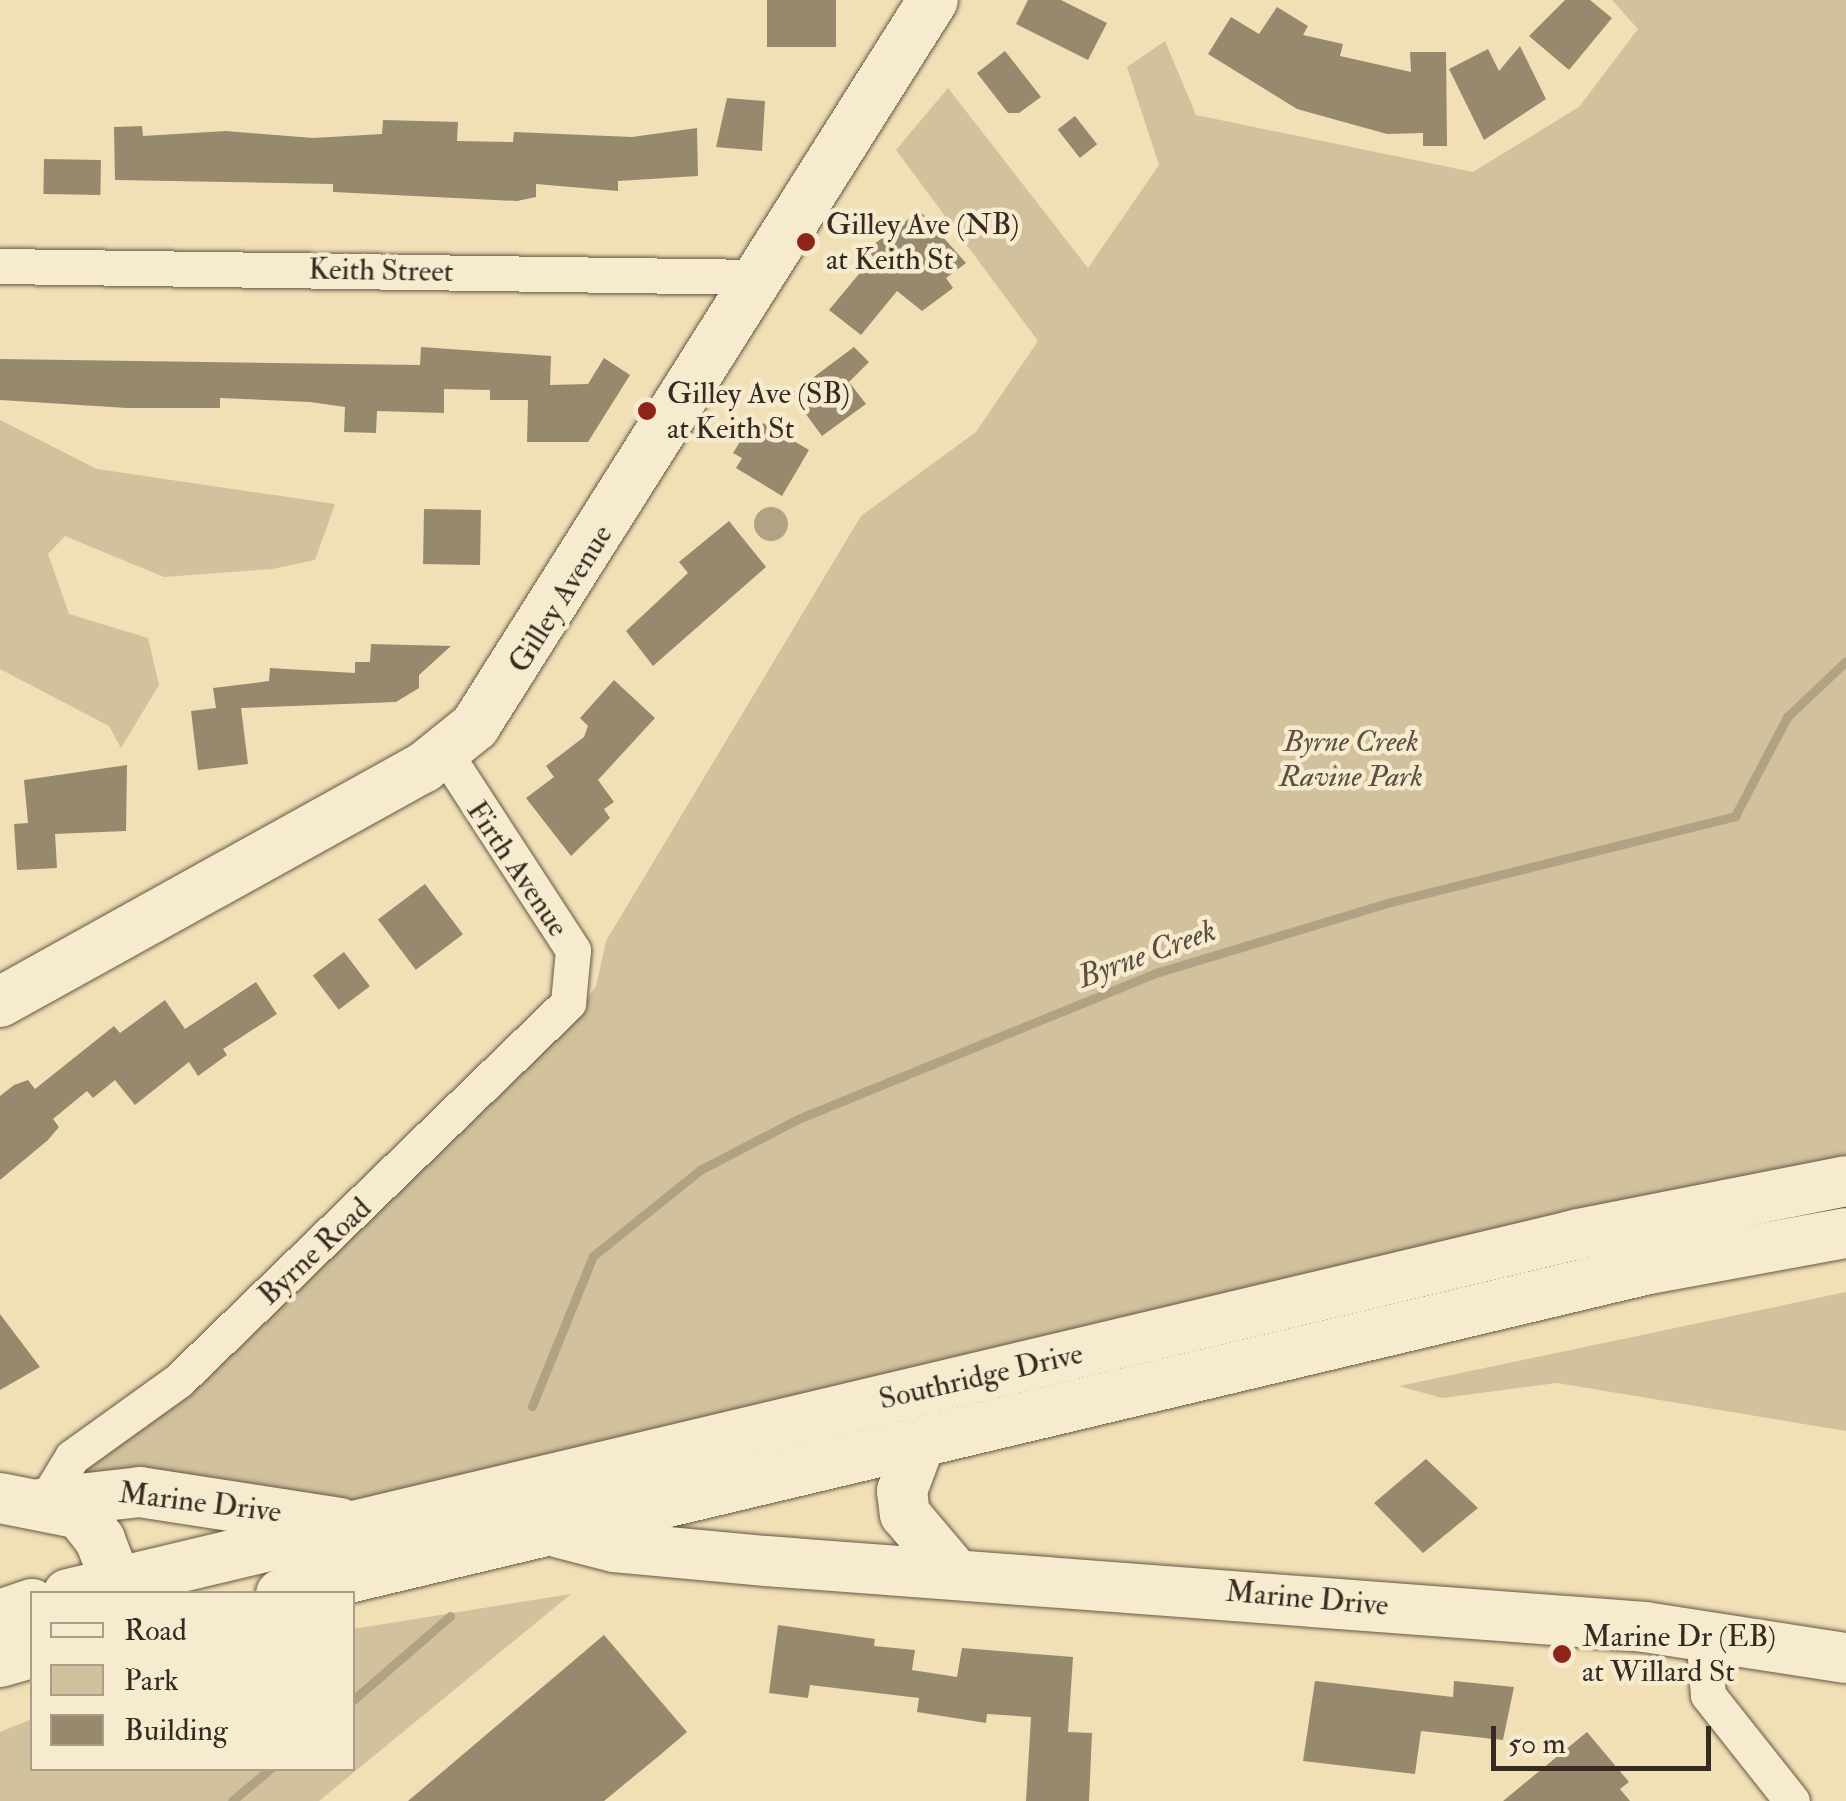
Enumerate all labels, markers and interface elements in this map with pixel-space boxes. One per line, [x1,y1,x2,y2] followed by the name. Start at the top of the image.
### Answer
[826,207,1019,278] place label: Gilley Ave (NB) at Keith St
[795,231,817,253] marker: Gilley Ave (NB) at Keith St
[308,252,454,290] street label: Keith Street
[667,376,850,446] place label: Gilley Ave (SB) at Keith St
[636,400,658,422] marker: Gilley Ave (SB) at Keith St
[501,518,621,680] street label: Gilley Avenue
[1279,724,1423,794] park label: Byrne Creek Ravine Park
[458,794,576,944] street label: Firth Avenue
[1073,911,1221,997] water label: Byrne Creek
[251,1191,379,1313] street label: Byrne Road
[876,1336,1086,1418] street label: Southridge Drive
[117,1475,283,1531] street label: Marine Drive
[1224,1574,1390,1624] street label: Marine Drive
[30,1591,355,1771] legend
[124,1612,187,1649] text: Road
[1582,1619,1776,1690] place label: Marine Dr (EB) at Willard St
[1551,1643,1573,1665] marker: Marine Dr (EB) at Willard St
[124,1662,179,1699] text: Park
[1496,1706,1716,1768] scale bar
[124,1712,228,1749] text: Building
[1508,1725,1566,1762] text: 50 m

